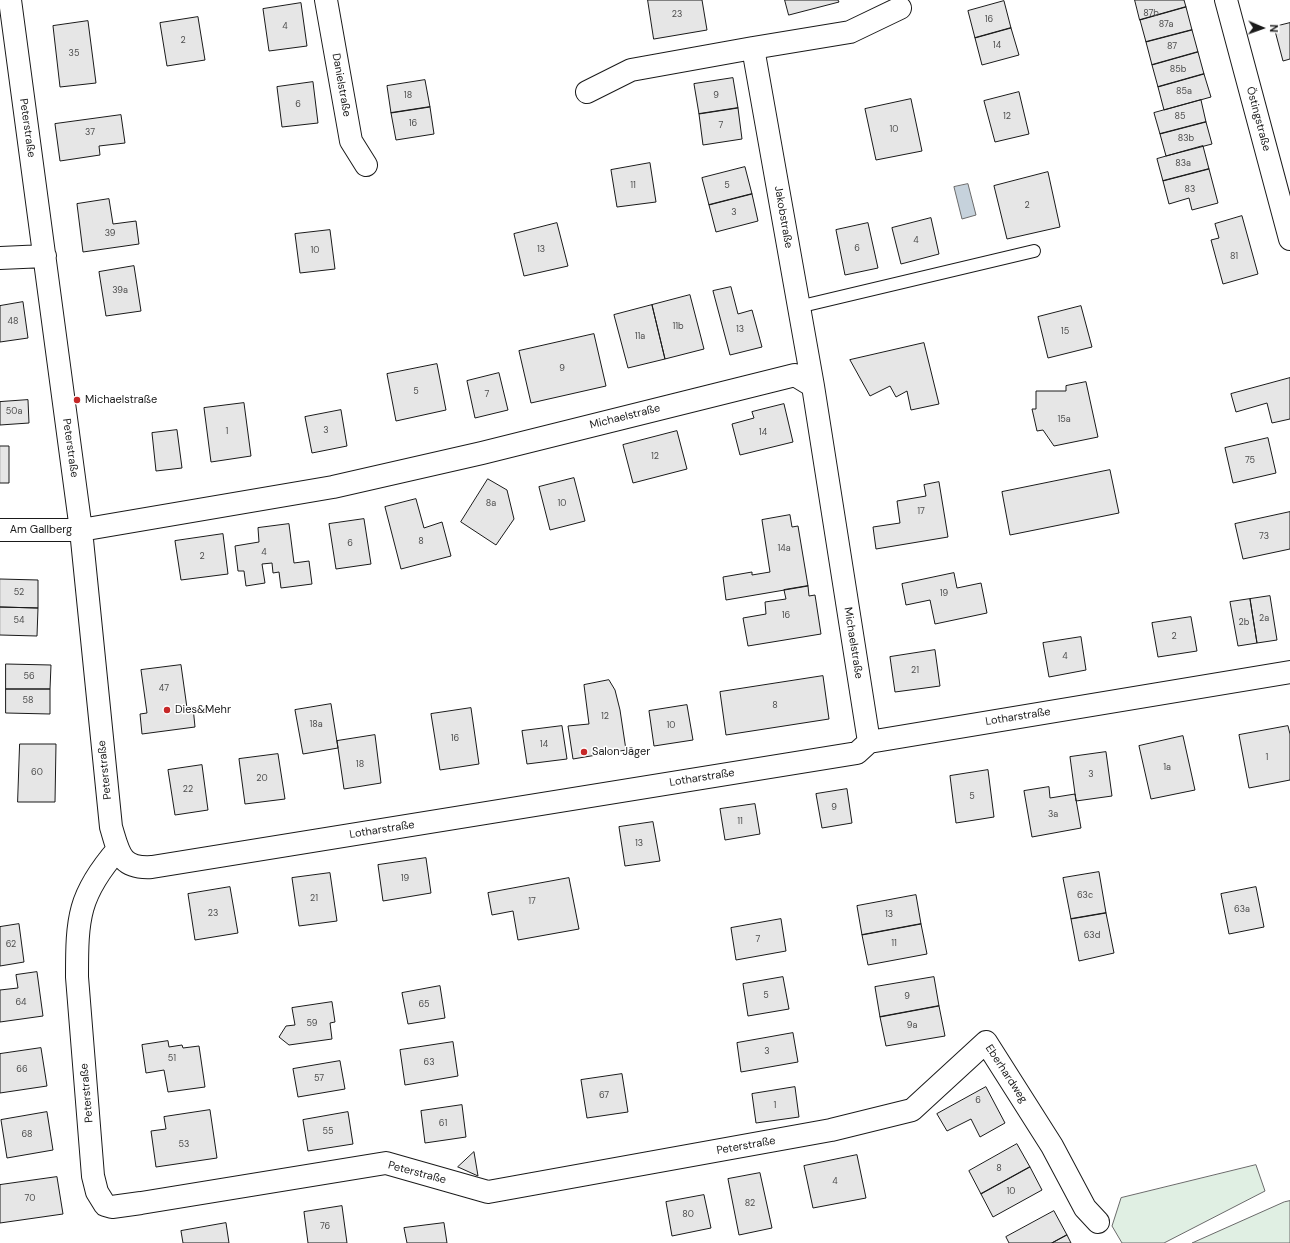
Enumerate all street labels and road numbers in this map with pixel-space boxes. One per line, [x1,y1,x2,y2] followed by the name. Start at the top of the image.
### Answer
[329,52,353,118] street label: Danielstraße
[1243,85,1273,153] street label: Östingstraße
[16,98,38,158] street label: Peterstraße
[771,185,795,249] street label: Jakobstraße
[588,402,662,432] street label: Michaelstraße
[59,418,81,478] street label: Peterstraße
[10,523,72,537] street label: Am Gallberg
[841,606,865,680] street label: Michaelstraße
[985,705,1051,729] street label: Lotharstraße
[95,740,115,800] street label: Peterstraße
[669,766,735,790] street label: Lotharstraße
[349,818,415,842] street label: Lotharstraße
[982,1042,1030,1106] street label: Eberhardweg
[78,1063,96,1123] street label: Peterstraße
[716,1134,776,1158] street label: Peterstraße
[387,1159,447,1187] street label: Peterstraße

